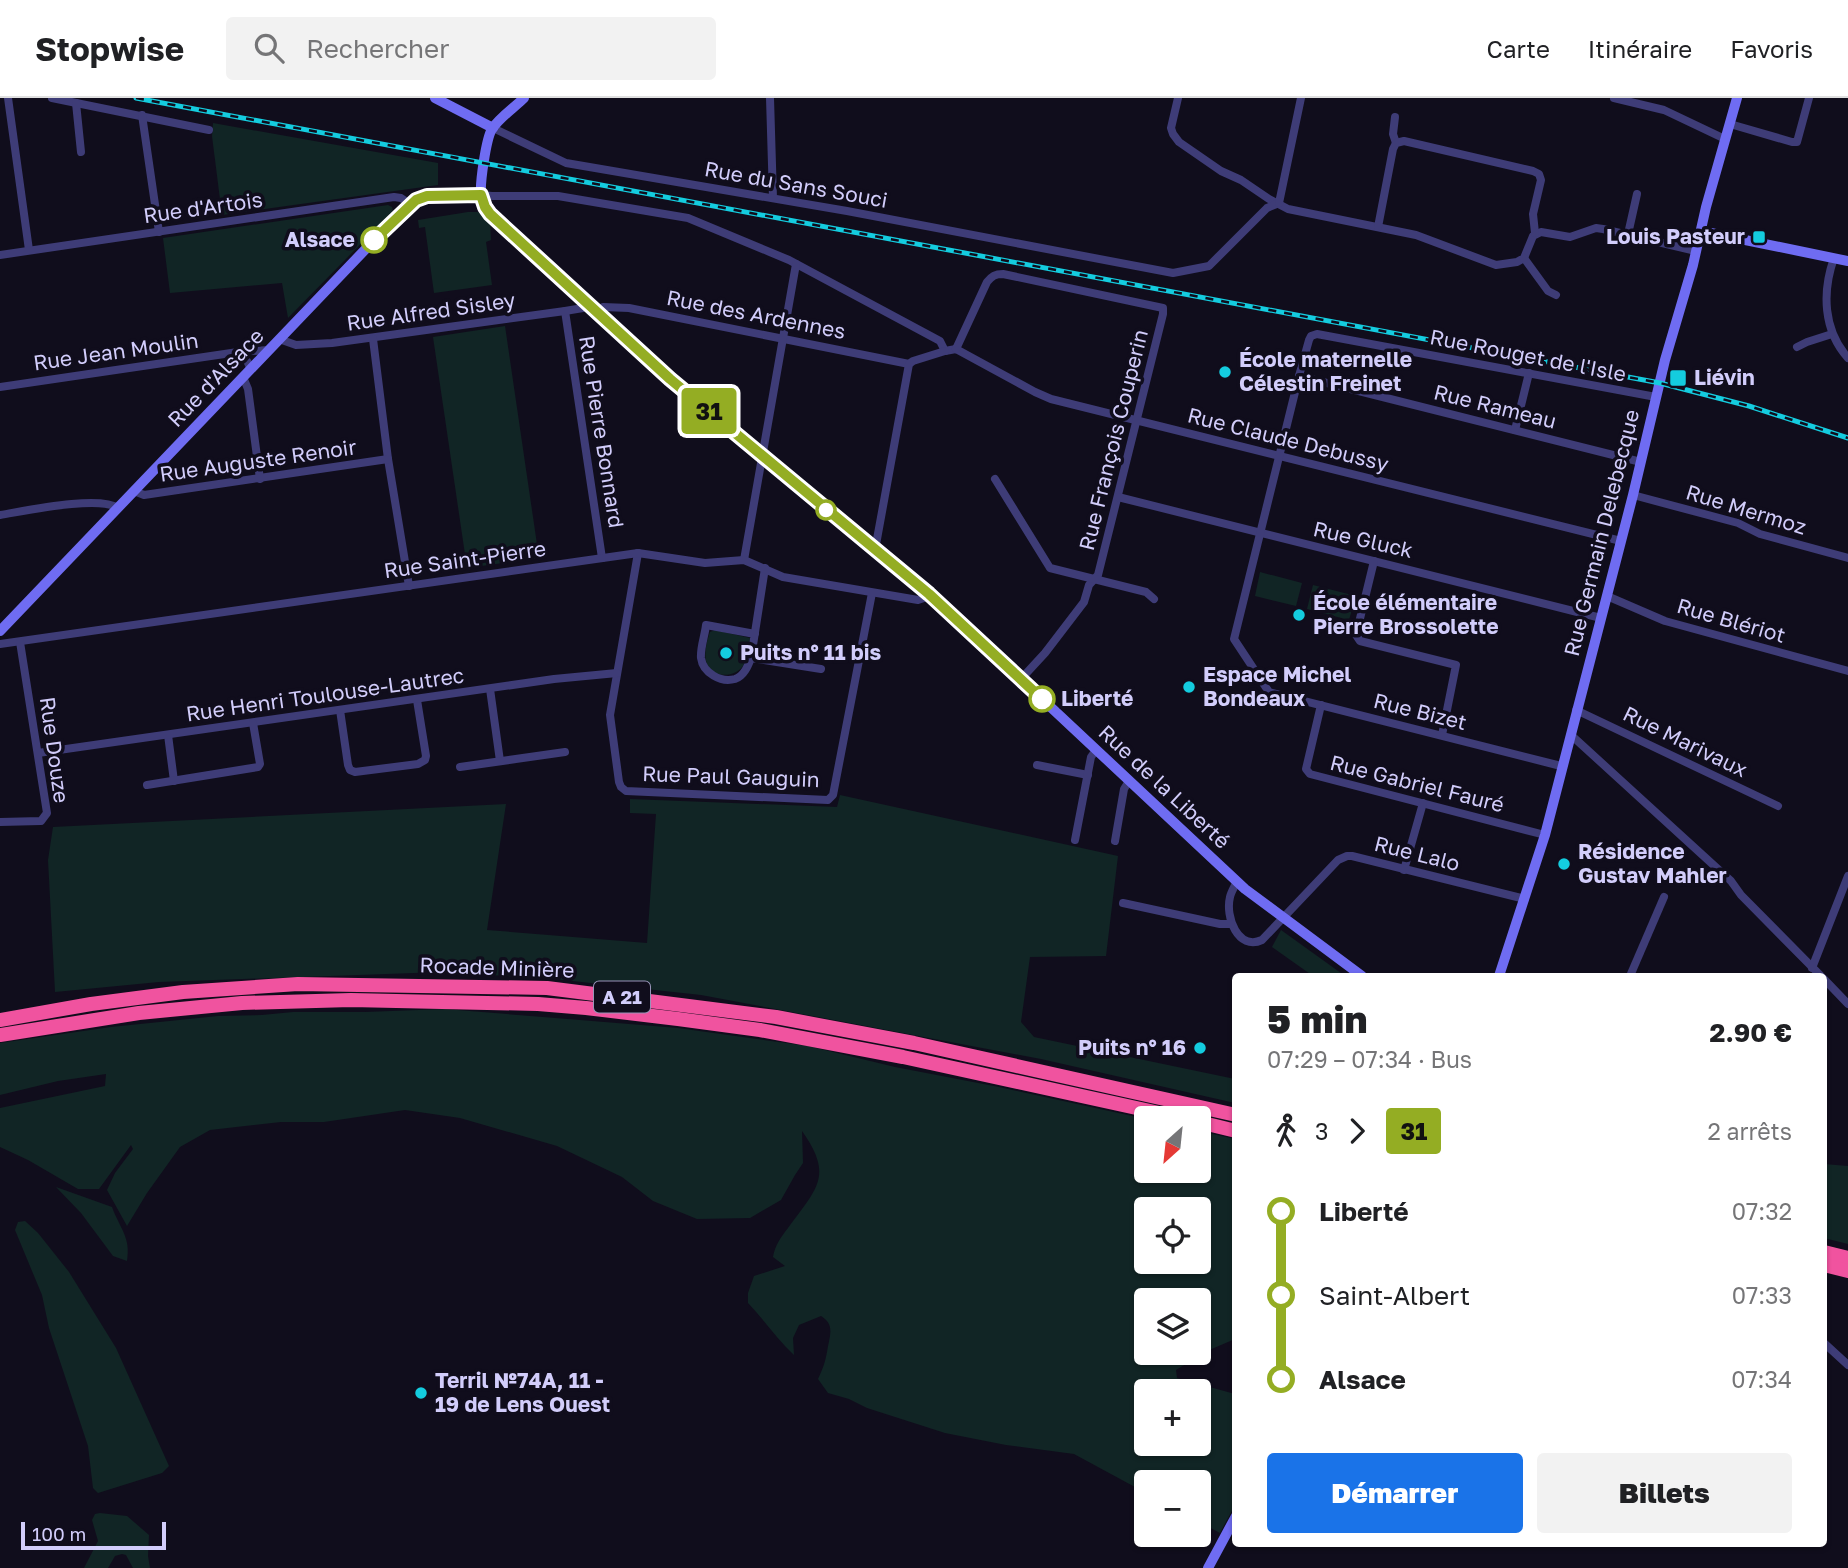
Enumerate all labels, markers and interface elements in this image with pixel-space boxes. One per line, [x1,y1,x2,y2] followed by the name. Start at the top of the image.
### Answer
[226,17,716,80] search box
[35,29,184,68] text: Stopwise
[250,29,288,67] icon: search
[306,33,449,64] text: Rechercher
[1487,34,1550,63] text: Carte
[1588,34,1692,63] text: Itinéraire
[1730,34,1813,63] text: Favoris
[703,155,890,213] street label: Rue du Sans Souci
[141,186,264,228] street label: Rue d'Artois
[1606,223,1745,249] place label: Louis Pasteur
[285,226,355,252] place label: Alsace
[361,227,387,253] marker: Alsace
[1751,229,1767,245] marker: Louis Pasteur
[664,284,848,344] street label: Rue des Ardennes
[345,286,517,336] street label: Rue Alfred Sisley
[162,323,269,432] street label: Rue d'Alsace
[1428,323,1629,387] street label: Rue Rouget de l'Isle
[32,327,200,375] street label: Rue Jean Moulin
[1073,327,1153,553] street label: Rue François Couperin
[574,334,630,530] street label: Rue Pierre Bonnard
[1239,346,1412,396] place label: École maternelle Célestin Freinet
[1217,364,1233,380] marker: École maternelle Célestin Freinet
[1694,364,1755,390] place label: Liévin
[1668,368,1688,388] marker: Liévin
[1431,378,1559,434] street label: Rue Rameau
[678,388,740,434] line badge: 31
[696,396,723,425] text: 31
[1185,401,1392,477] street label: Rue Claude Debussy
[1558,407,1644,659] street label: Rue Germain Delebecque
[158,433,358,487] street label: Rue Auguste Renoir
[1683,478,1810,540] street label: Rue Mermoz
[816,500,836,520] unlabelled marker
[1311,515,1416,563] street label: Rue Gluck
[382,535,548,583] street label: Rue Saint-Pierre
[1313,589,1499,639] place label: École élémentaire Pierre Brossolette
[1674,592,1788,648] street label: Rue Blériot
[1291,607,1307,623] marker: École élémentaire Pierre Brossolette
[740,639,881,665] place label: Puits n° 11 bis
[718,645,734,661] marker: Puits n° 11 bis
[1203,661,1351,711] place label: Espace Michel Bondeaux
[184,662,466,726] street label: Rue Henri Toulouse-Lautrec
[1181,679,1197,695] marker: Espace Michel Bondeaux
[1061,685,1133,711] place label: Liberté
[1029,686,1055,712] marker: Liberté
[1371,687,1469,735] street label: Rue Bizet
[35,695,75,805] street label: Rue Douze
[1619,700,1752,783] street label: Rue Marivaux
[1094,719,1236,854] street label: Rue de la Liberté
[1328,749,1507,817] street label: Rue Gabriel Fauré
[642,760,820,792] street label: Rue Paul Gauguin
[1372,830,1463,876] street label: Rue Lalo
[1578,838,1727,888] place label: Résidence Gustav Mahler
[1556,856,1572,872] marker: Résidence Gustav Mahler
[419,951,575,983] street label: Rocade Minière
[594,982,650,1012] road number: A 21
[1267,996,1367,1041] text: 5 min
[1710,1017,1792,1048] text: 2.90 €
[1078,1034,1186,1060] place label: Puits n° 16
[1192,1040,1208,1056] marker: Puits n° 16
[1267,1045,1472,1073] text: 07:29 – 07:34 · Bus
[1134,1106,1211,1183] north arrow
[1134,1106,1211,1547] map controls
[1267,1112,1305,1150] icon: walk
[1338,1112,1376,1150] icon: forward
[1400,1116,1427,1145] text: 31
[1315,1117,1328,1145] text: 3
[1707,1117,1792,1145] text: 2 arrêts
[1319,1196,1409,1227] text: Liberté
[1134,1197,1211,1274] button: locate
[1732,1197,1792,1225] text: 07:32
[1319,1280,1470,1311] text: Saint-Albert
[1732,1281,1792,1309] text: 07:33
[1134,1288,1211,1365] button: layers
[1319,1364,1406,1395] text: Alsace
[1731,1365,1792,1393] text: 07:34
[435,1367,610,1417] place label: Terril №74A, 11 - 19 de Lens Ouest
[1134,1379,1211,1456] button: +
[413,1385,429,1401] marker: Terril №74A, 11 - 19 de Lens Ouest
[1267,1453,1523,1533] button: Démarrer
[1537,1453,1792,1533] button: Billets
[1134,1470,1211,1547] button: −
[21,1519,166,1551] scale bar
[32,1522,86,1545] text: 100 m

